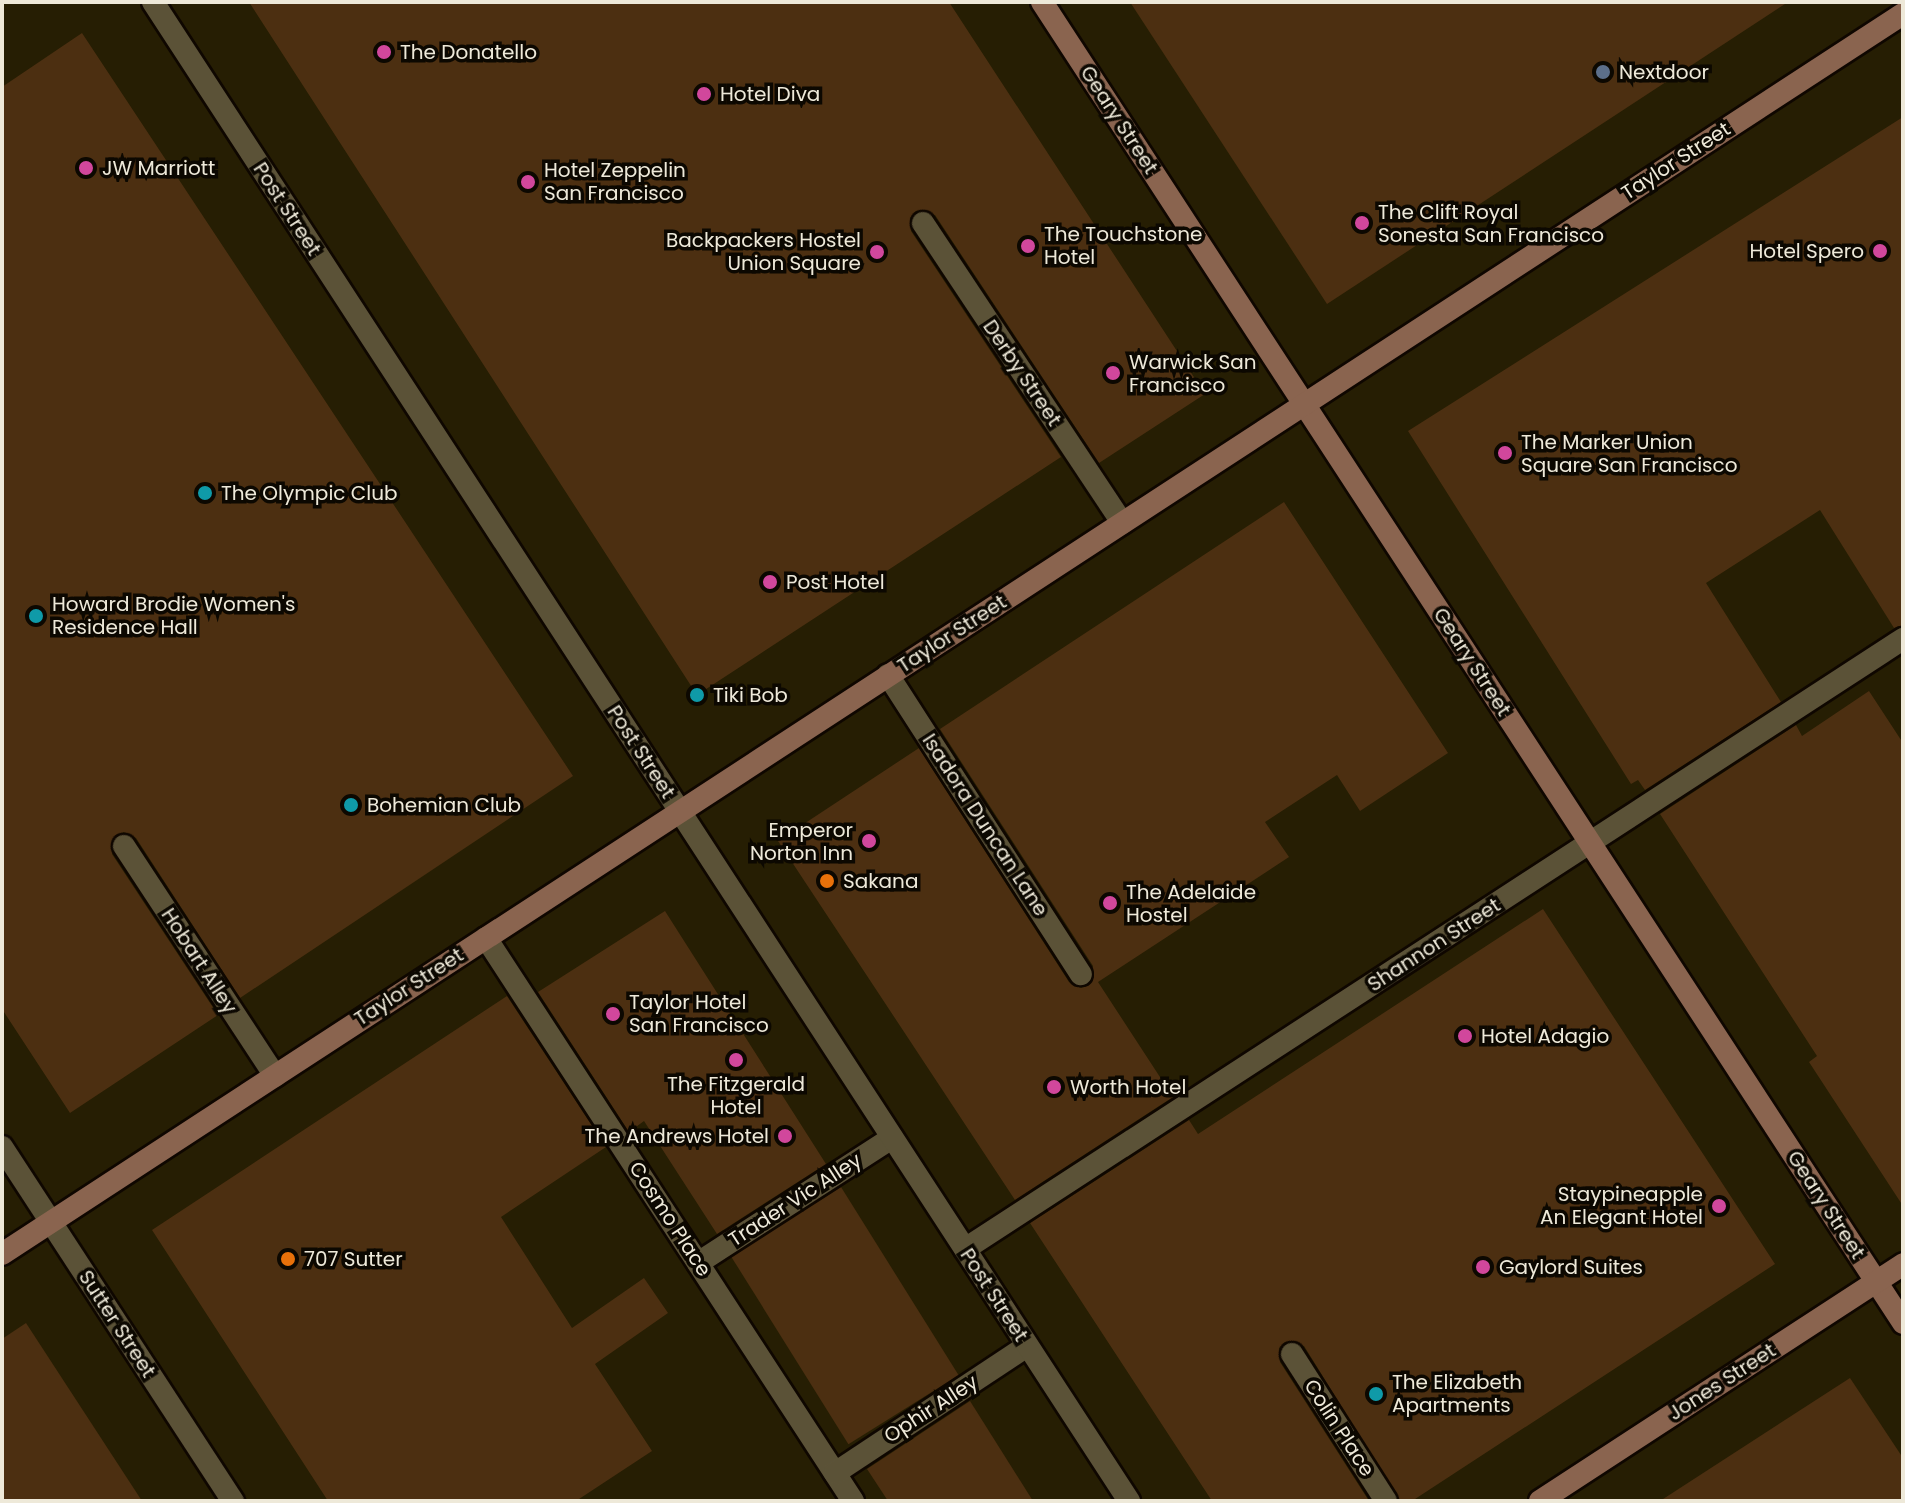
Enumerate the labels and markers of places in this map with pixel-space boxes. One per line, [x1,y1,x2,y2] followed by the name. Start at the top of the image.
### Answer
[400,40,537,64] place label: The Donatello
[375,43,393,61] marker: The Donatello
[1619,60,1709,84] place label: Nextdoor
[1594,63,1612,81] marker: Nextdoor
[720,82,820,106] place label: Hotel Diva
[695,85,713,103] marker: Hotel Diva
[102,156,215,180] place label: JW Marriott
[544,158,686,205] place label: Hotel Zeppelin San Francisco
[77,159,95,177] marker: JW Marriott
[519,173,537,191] marker: Hotel Zeppelin San Francisco
[1378,200,1604,247] place label: The Clift Royal Sonesta San Francisco
[1353,214,1371,232] marker: The Clift Royal Sonesta San Francisco
[1044,222,1202,269] place label: The Touchstone Hotel
[666,228,861,275] place label: Backpackers Hostel Union Square
[1019,237,1037,255] marker: The Touchstone Hotel
[1750,239,1864,263] place label: Hotel Spero
[1871,242,1889,260] marker: Hotel Spero
[868,243,886,261] marker: Backpackers Hostel Union Square
[1129,350,1257,397] place label: Warwick San Francisco
[1104,364,1122,382] marker: Warwick San Francisco
[1521,430,1737,477] place label: The Marker Union Square San Francisco
[1496,444,1514,462] marker: The Marker Union Square San Francisco
[221,481,397,505] place label: The Olympic Club
[196,484,214,502] marker: The Olympic Club
[786,570,885,594] place label: Post Hotel
[761,573,779,591] marker: Post Hotel
[52,592,295,639] place label: Howard Brodie Women's Residence Hall
[27,607,45,625] marker: Howard Brodie Women's Residence Hall
[713,683,788,707] place label: Tiki Bob
[688,686,706,704] marker: Tiki Bob
[367,793,521,817] place label: Bohemian Club
[342,796,360,814] marker: Bohemian Club
[750,818,853,865] place label: Emperor Norton Inn
[860,832,878,850] marker: Emperor Norton Inn
[843,869,918,893] place label: Sakana
[818,872,836,890] marker: Sakana
[1126,880,1256,927] place label: The Adelaide Hostel
[1101,894,1119,912] marker: The Adelaide Hostel
[629,990,769,1037] place label: Taylor Hotel San Francisco
[604,1005,622,1023] marker: Taylor Hotel San Francisco
[1481,1024,1609,1048] place label: Hotel Adagio
[1456,1027,1474,1045] marker: Hotel Adagio
[727,1051,745,1069] marker: The Fitzgerald Hotel
[667,1072,805,1119] place label: The Fitzgerald Hotel
[1070,1075,1186,1099] place label: Worth Hotel
[1045,1078,1063,1096] marker: Worth Hotel
[585,1124,769,1148] place label: The Andrews Hotel
[776,1127,794,1145] marker: The Andrews Hotel
[1540,1182,1703,1229] place label: Staypineapple An Elegant Hotel
[1710,1197,1728,1215] marker: Staypineapple An Elegant Hotel
[304,1247,403,1271] place label: 707 Sutter
[279,1250,297,1268] marker: 707 Sutter
[1499,1255,1643,1279] place label: Gaylord Suites
[1474,1258,1492,1276] marker: Gaylord Suites
[1392,1370,1522,1417] place label: The Elizabeth Apartments
[1367,1385,1385,1403] marker: The Elizabeth Apartments

